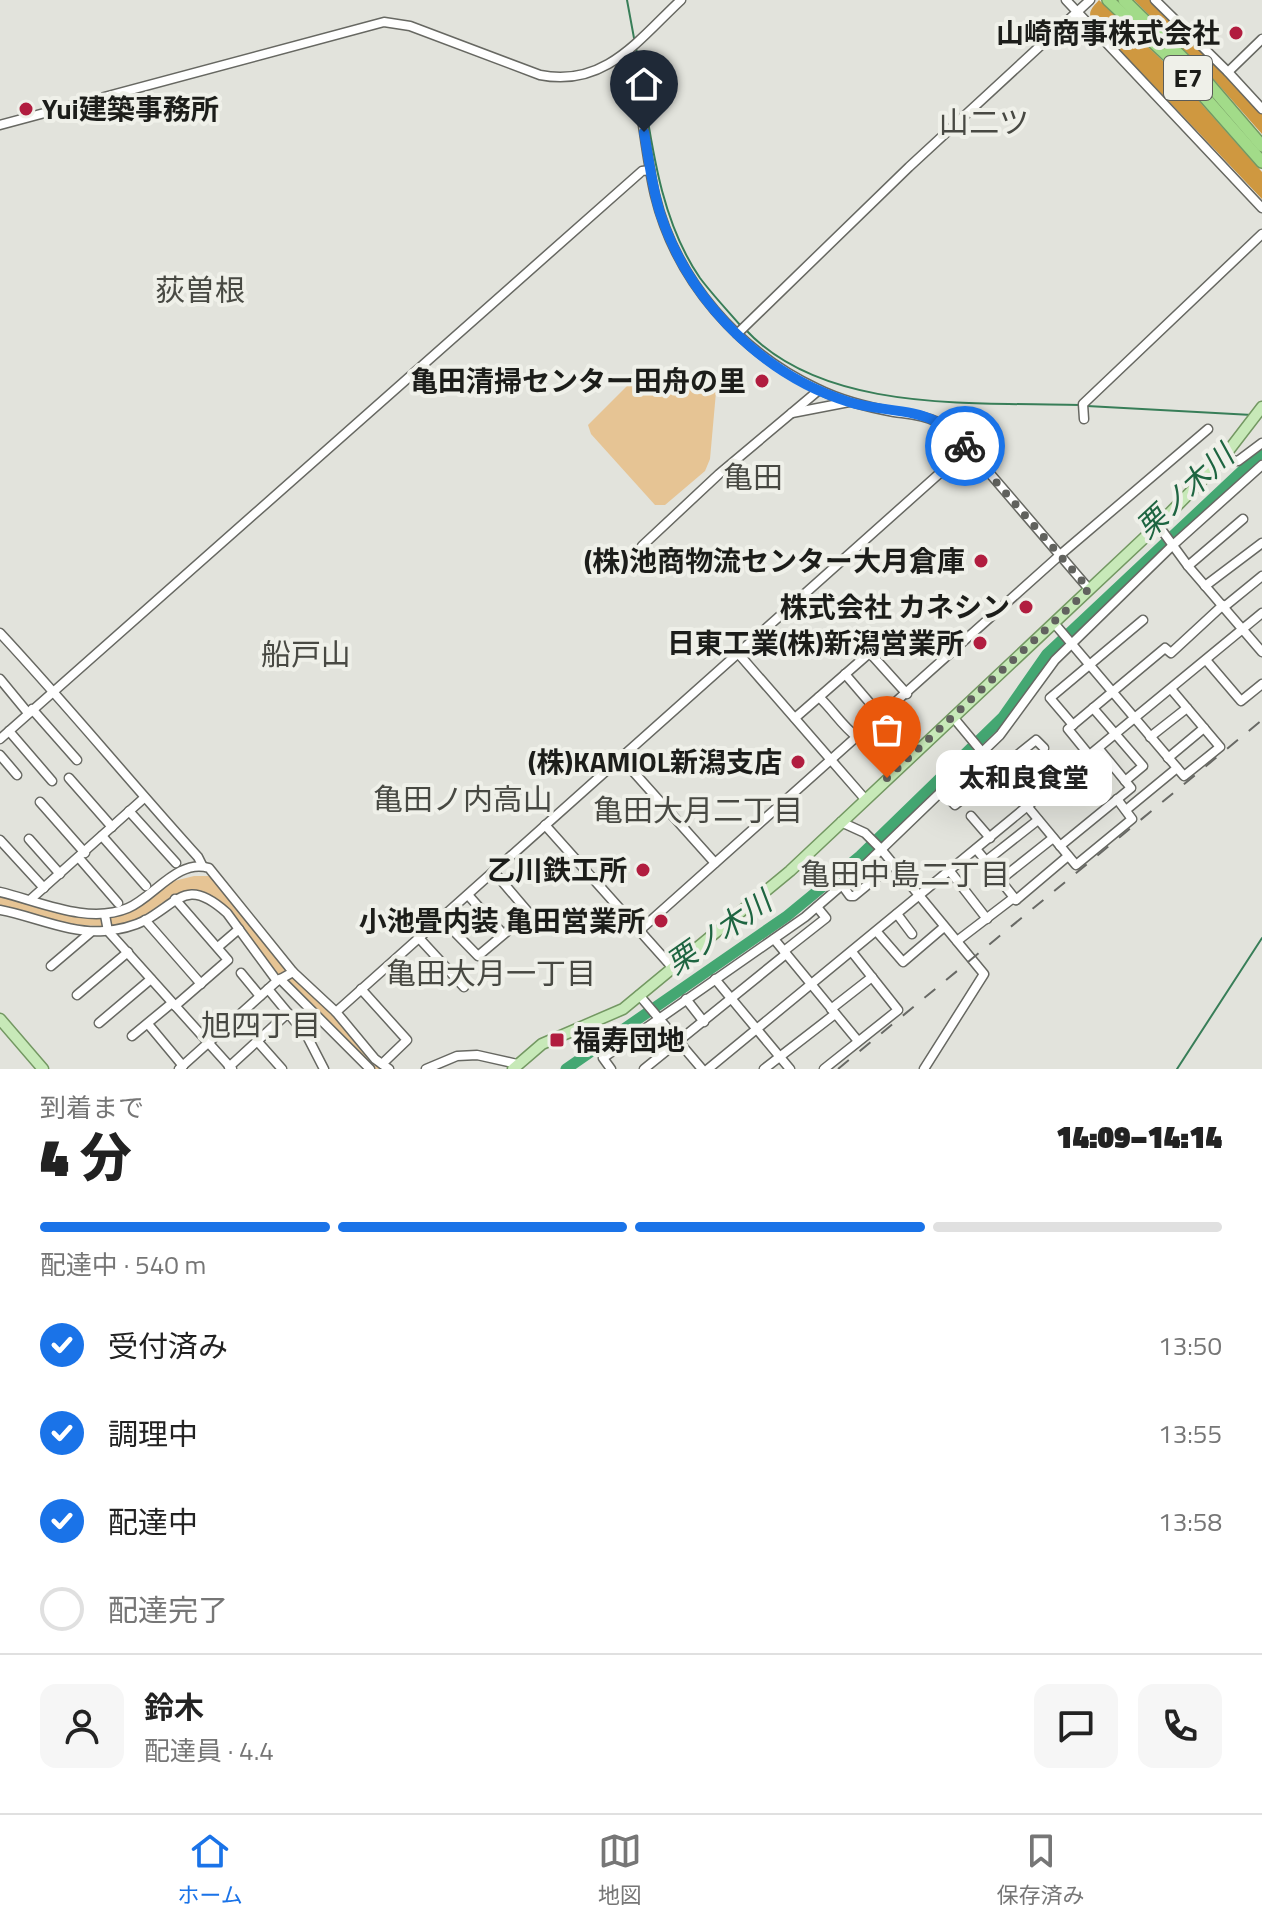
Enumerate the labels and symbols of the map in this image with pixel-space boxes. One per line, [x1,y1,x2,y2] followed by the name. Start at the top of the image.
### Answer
[996,11,1220,54] place label: 山崎商事株式会社
[1227,24,1245,42] marker: 山崎商事株式会社
[610,50,678,132] pin
[1164,56,1212,100] road number: E7
[42,87,219,130] place label: Yui建築事務所
[939,99,1029,145] district label: 山二ツ
[17,100,35,118] marker: Yui建築事務所
[155,267,245,313] district label: 荻曽根
[410,359,746,402] place label: 亀田清掃センター田舟の里
[753,372,771,390] marker: 亀田清掃センター田舟の里
[925,406,1005,486] courier
[1125,431,1246,549] water label: 栗ノ木川
[723,454,783,500] district label: 亀田
[584,539,965,582] place label: (株)池商物流センター大月倉庫
[972,552,990,570] marker: (株)池商物流センター大月倉庫
[780,585,1010,628] place label: 株式会社 カネシン
[1017,598,1035,616] marker: 株式会社 カネシン
[667,621,964,664] place label: 日東工業(株)新潟営業所
[261,631,351,677] district label: 船戸山
[971,634,989,652] marker: 日東工業(株)新潟営業所
[853,696,921,778] pin
[528,740,782,783] place label: (株)KAMIOL新潟支店
[935,750,1111,806] callout: 太和良食堂
[789,753,807,771] marker: (株)KAMIOL新潟支店
[373,776,553,822] district label: 亀田ノ内高山
[593,787,803,833] district label: 亀田大月二丁目
[487,848,627,891] place label: 乙川鉄工所
[800,851,1010,897] district label: 亀田中島二丁目
[634,861,652,879] marker: 乙川鉄工所
[656,877,783,985] water label: 栗ノ木川
[359,899,645,942] place label: 小池畳内装 亀田営業所
[652,912,670,930] marker: 小池畳内装 亀田営業所
[386,950,596,996] district label: 亀田大月一丁目
[201,1002,321,1048] district label: 旭四丁目
[573,1018,685,1061] place label: 福寿団地
[548,1031,566,1049] marker: 福寿団地

